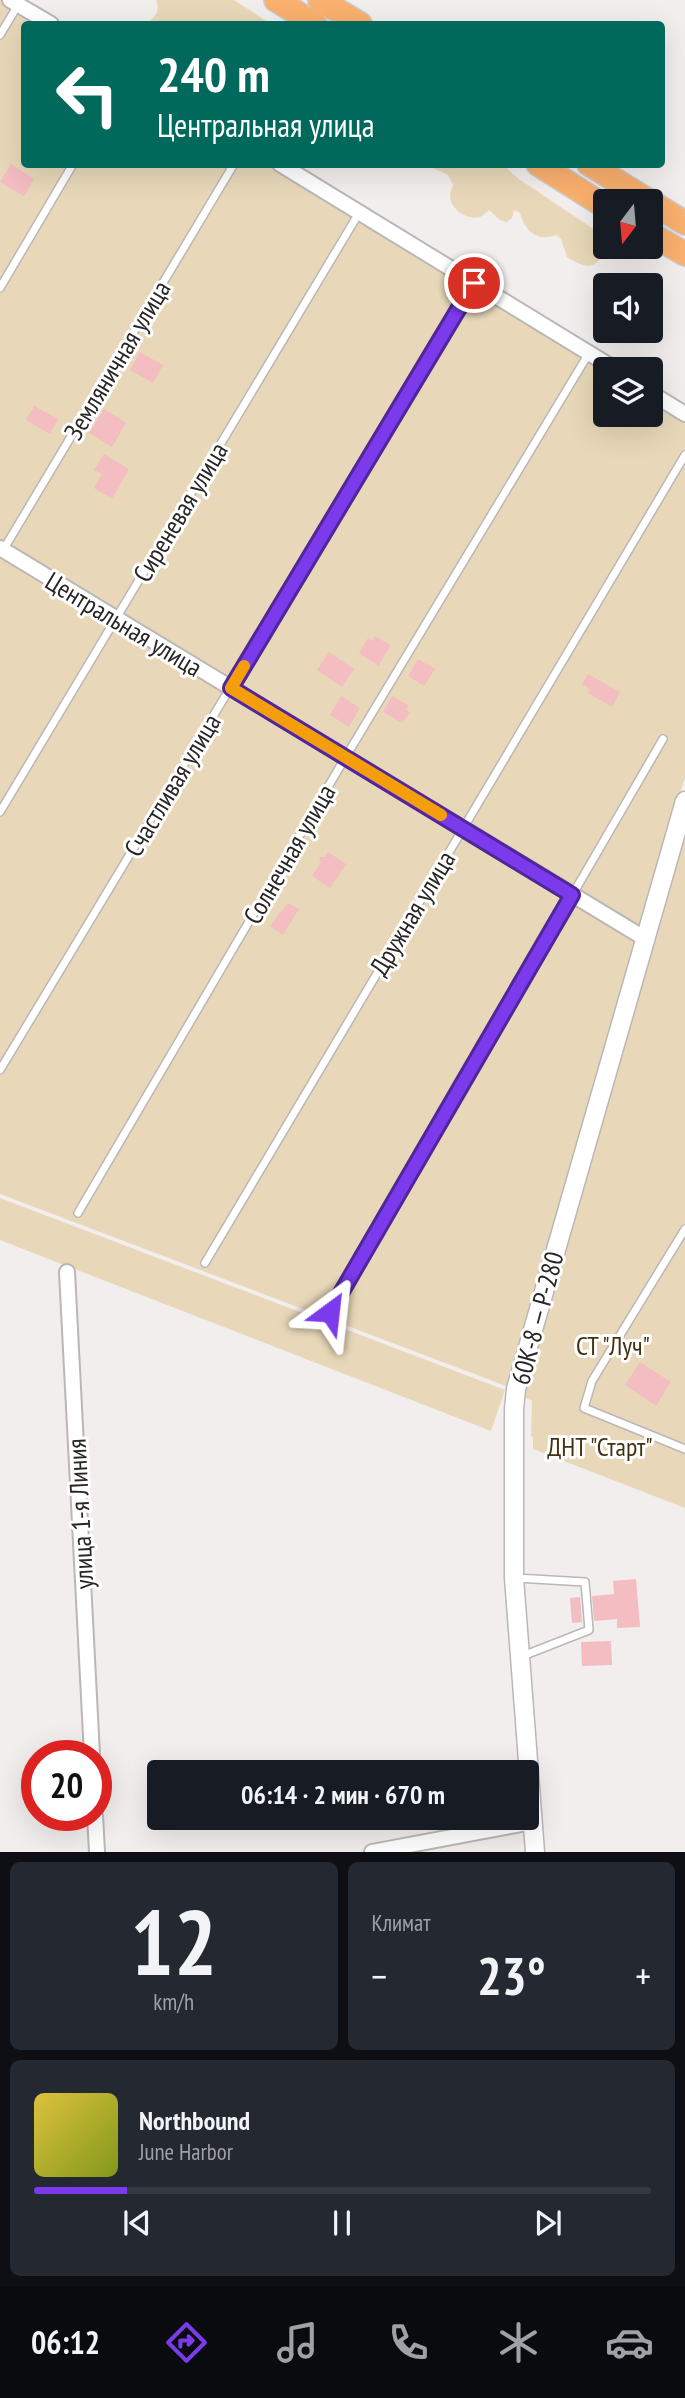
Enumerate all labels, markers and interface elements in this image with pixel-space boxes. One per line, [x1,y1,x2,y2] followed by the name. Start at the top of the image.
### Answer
[157,42,270,106] text: 240 m
[42,49,133,140] icon: left
[157,104,375,146] text: Центральная улица
[593,189,663,259] north arrow
[593,189,663,427] map controls
[444,253,504,313] pin
[455,264,493,302] icon: arrive
[593,273,663,343] button: sound
[57,274,177,446] street label: Земляничная улица
[593,357,663,427] button: layers
[125,436,235,588] street label: Сиреневая улица
[40,564,208,684] street label: Центральная улица
[116,708,228,862] street label: Счастливая улица
[236,778,342,930] street label: Солнечная улица
[362,845,462,981] street label: Дружная улица
[503,1248,571,1388] street label: 60К-8 — Р-280
[293,1275,367,1349] position arrow
[576,1329,650,1362] park label: СТ "Луч"
[547,1430,653,1463] park label: ДНТ "Старт"
[60,1438,100,1590] street label: улица 1-я Линия
[21,1740,112,1831] speed limit sign: 20
[241,1778,445,1811] text: 06:14 · 2 мин · 670 m
[130,1882,217,2000] text: 12
[372,1908,431,1937] text: Климат
[477,1942,546,2009] text: 23°
[372,1951,387,2000] text: −
[635,1951,651,2000] text: +
[153,1987,194,2016] text: km/h
[139,2104,250,2137] text: Northbound
[139,2137,233,2166] text: June Harbor
[118,2204,156,2242] icon: previous
[323,2204,361,2242] icon: pause
[529,2204,567,2242] icon: next
[162,2318,211,2367] icon: directions
[273,2318,322,2367] icon: music
[384,2318,433,2367] icon: phone
[494,2318,543,2367] icon: climate
[605,2318,654,2367] icon: car
[31,2321,100,2363] text: 06:12

